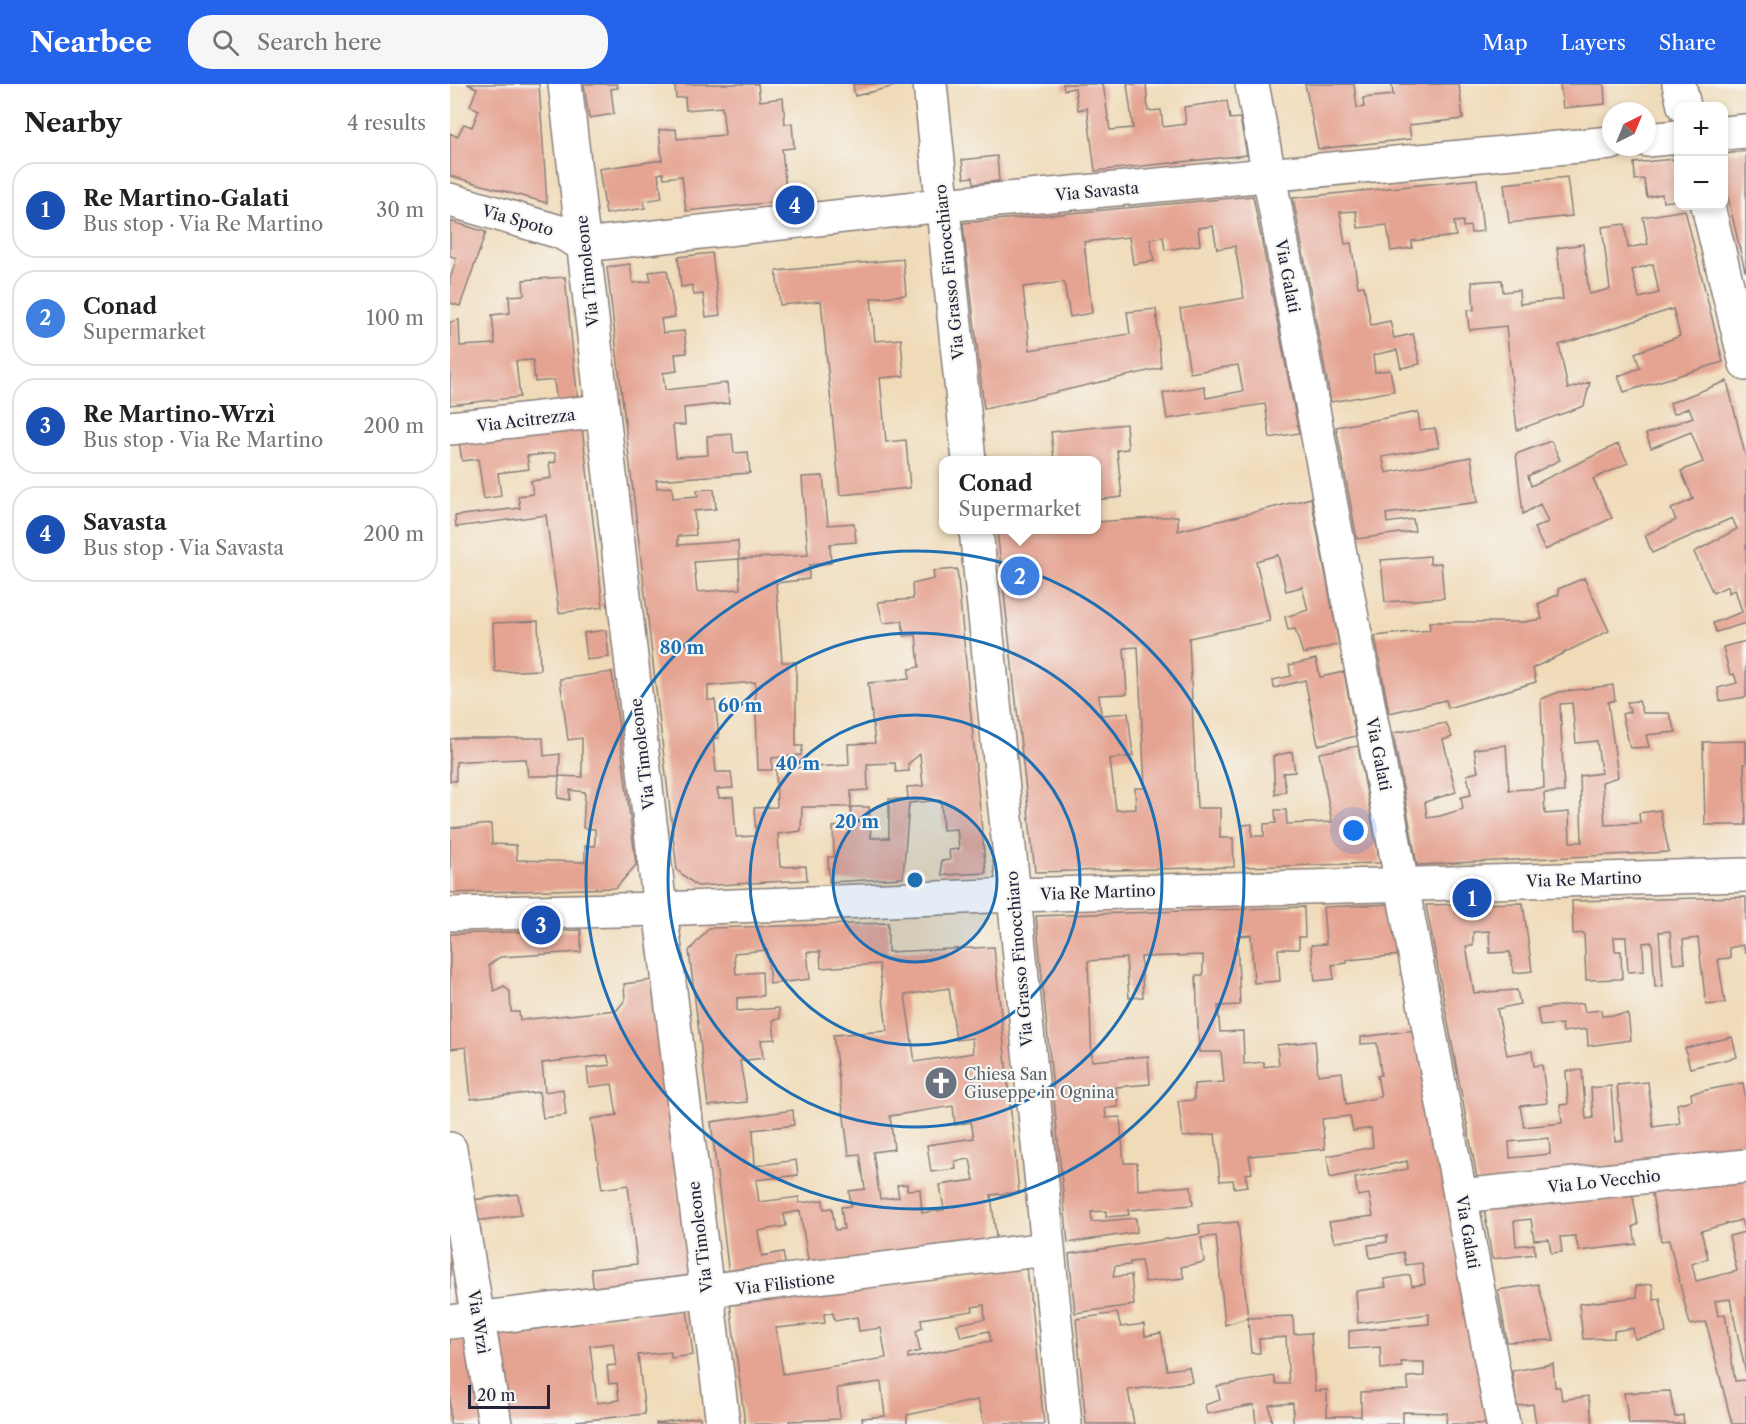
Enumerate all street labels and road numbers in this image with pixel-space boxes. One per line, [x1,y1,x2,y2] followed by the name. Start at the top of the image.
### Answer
[1053,177,1140,205] street label: Via Savasta
[930,183,968,362] street label: Via Grasso Finocchiaro
[479,200,556,240] street label: Via Spoto
[571,214,603,329] street label: Via Timoleone
[1271,237,1305,314] street label: Via Galati
[475,404,577,436] street label: Via Acitrezza
[625,697,659,812] street label: Via Timoleone
[1362,715,1396,792] street label: Via Galati
[1525,867,1642,891] street label: Via Re Martino
[1001,870,1037,1049] street label: Via Grasso Finocchiaro
[1039,880,1156,904] street label: Via Re Martino
[1546,1165,1662,1197] street label: Via Lo Vecchio
[683,1180,717,1295] street label: Via Timoleone
[1452,1193,1484,1270] street label: Via Galati
[733,1267,836,1299] street label: Via Filistione
[464,1288,494,1356] street label: Via Wrzì

